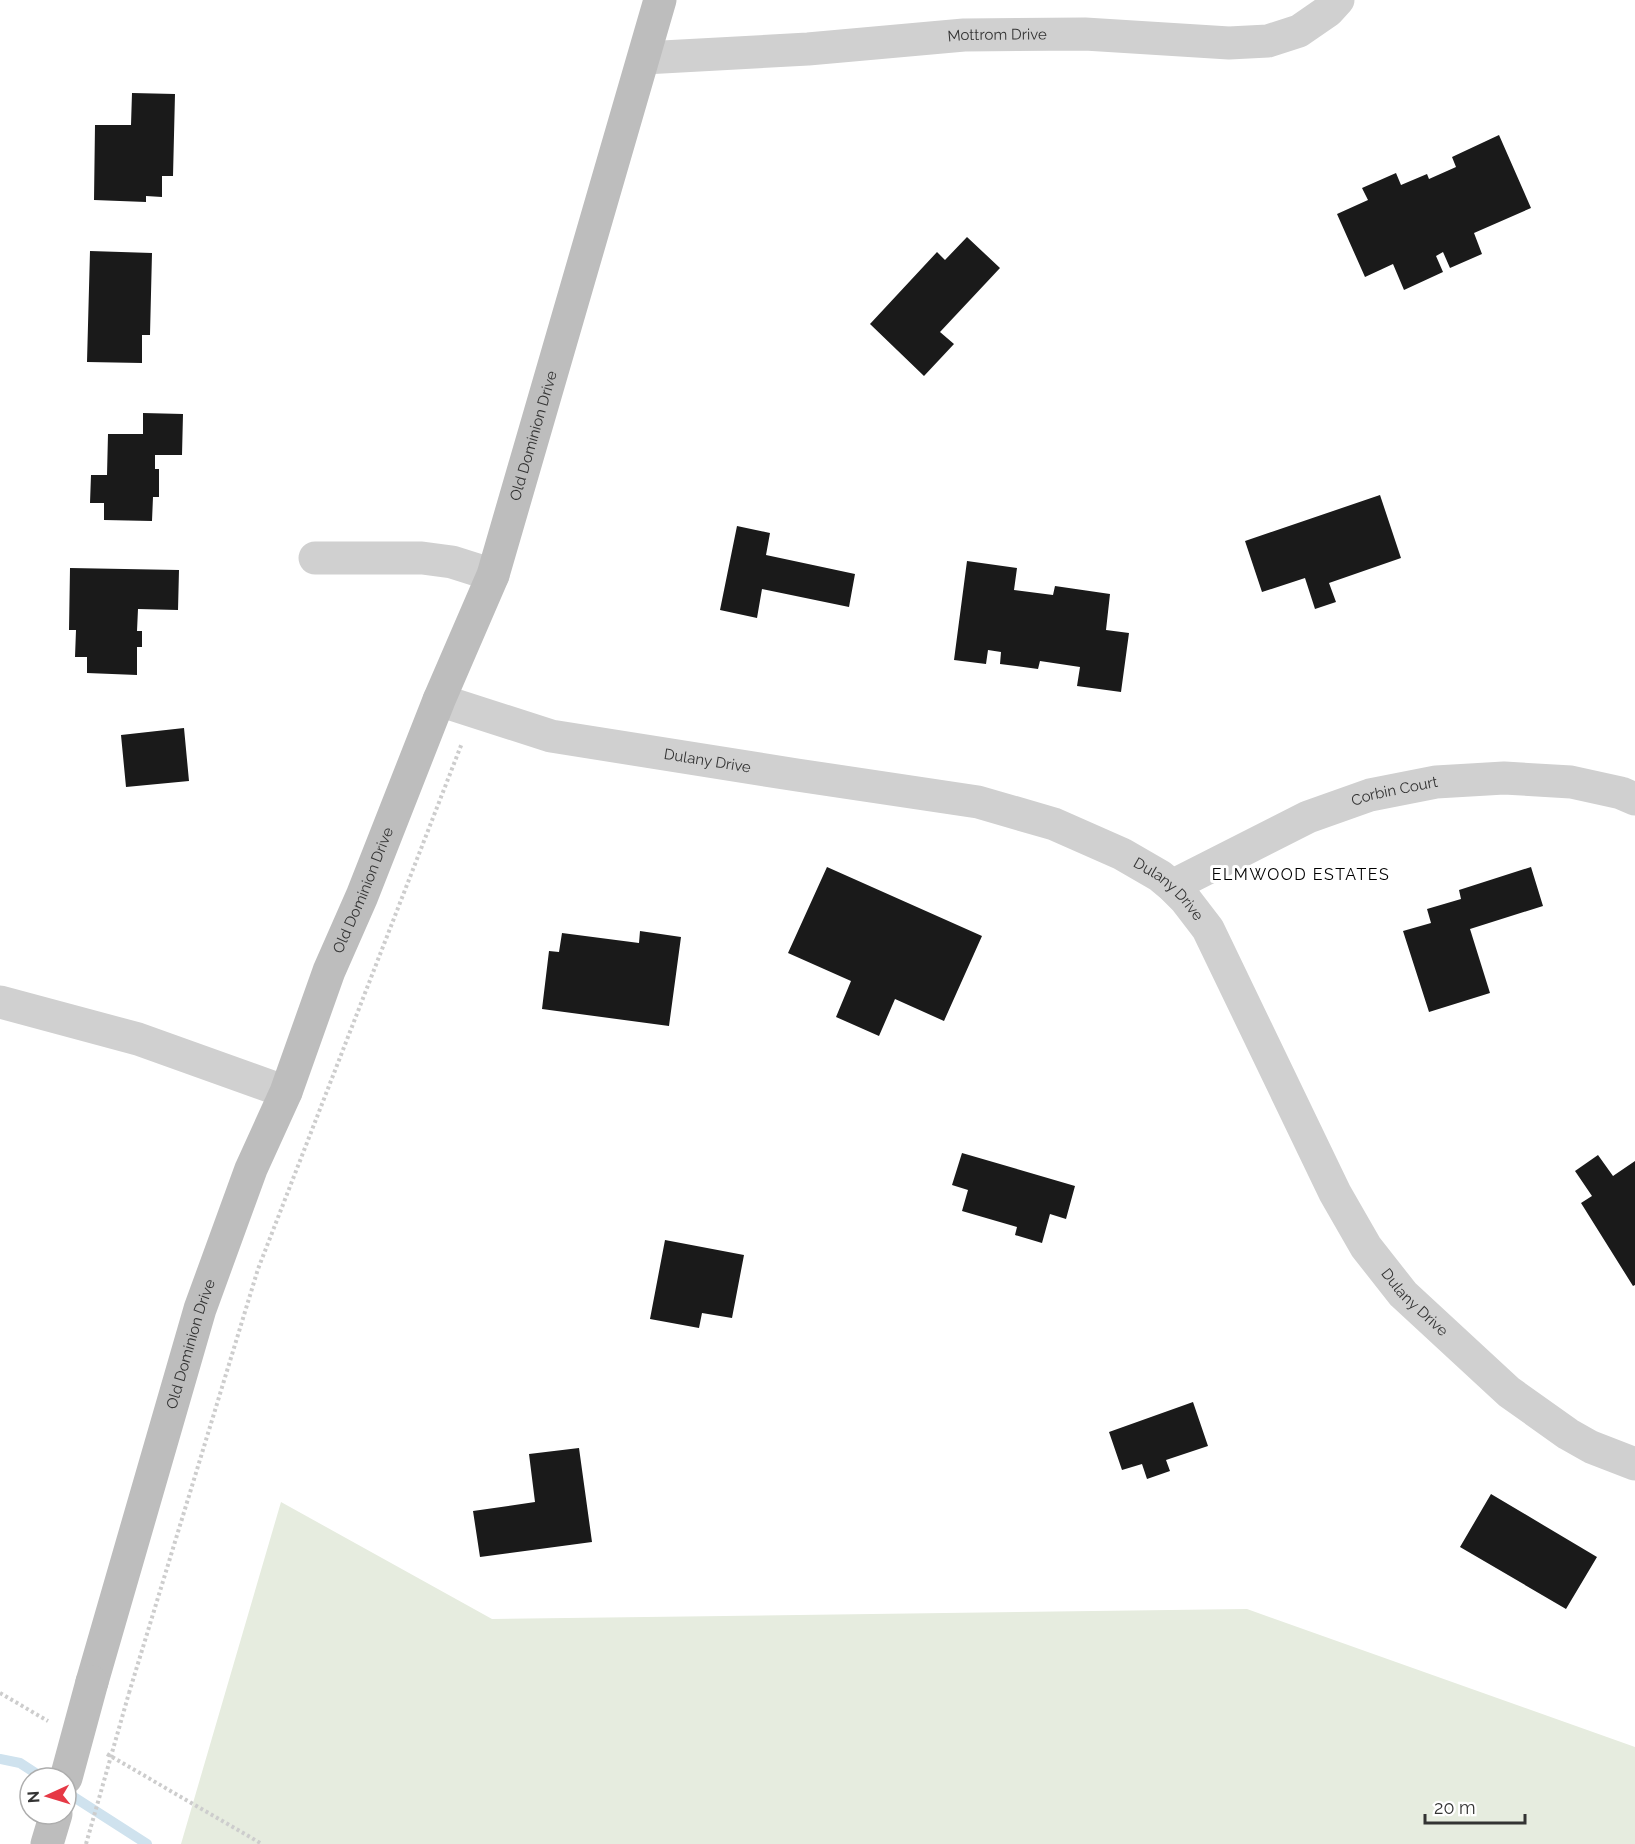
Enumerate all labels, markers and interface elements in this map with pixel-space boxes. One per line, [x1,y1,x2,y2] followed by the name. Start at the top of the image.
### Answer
[947,25,1047,45] street label: Mottrom Drive
[506,368,561,503] street label: Old Dominion Drive
[663,745,752,777] street label: Dulany Drive
[1349,773,1439,810] street label: Corbin Court
[329,825,397,956] street label: Old Dominion Drive
[1130,854,1207,924] street label: Dulany Drive
[1212,865,1390,884] district label: ELMWOOD ESTATES
[1377,1265,1452,1340] street label: Dulany Drive
[163,1277,219,1411] street label: Old Dominion Drive
[18,1766,78,1826] north arrow
[1425,1787,1526,1825] scale bar
[24,1790,43,1804] text: N
[1434,1797,1476,1818] text: 20 m

